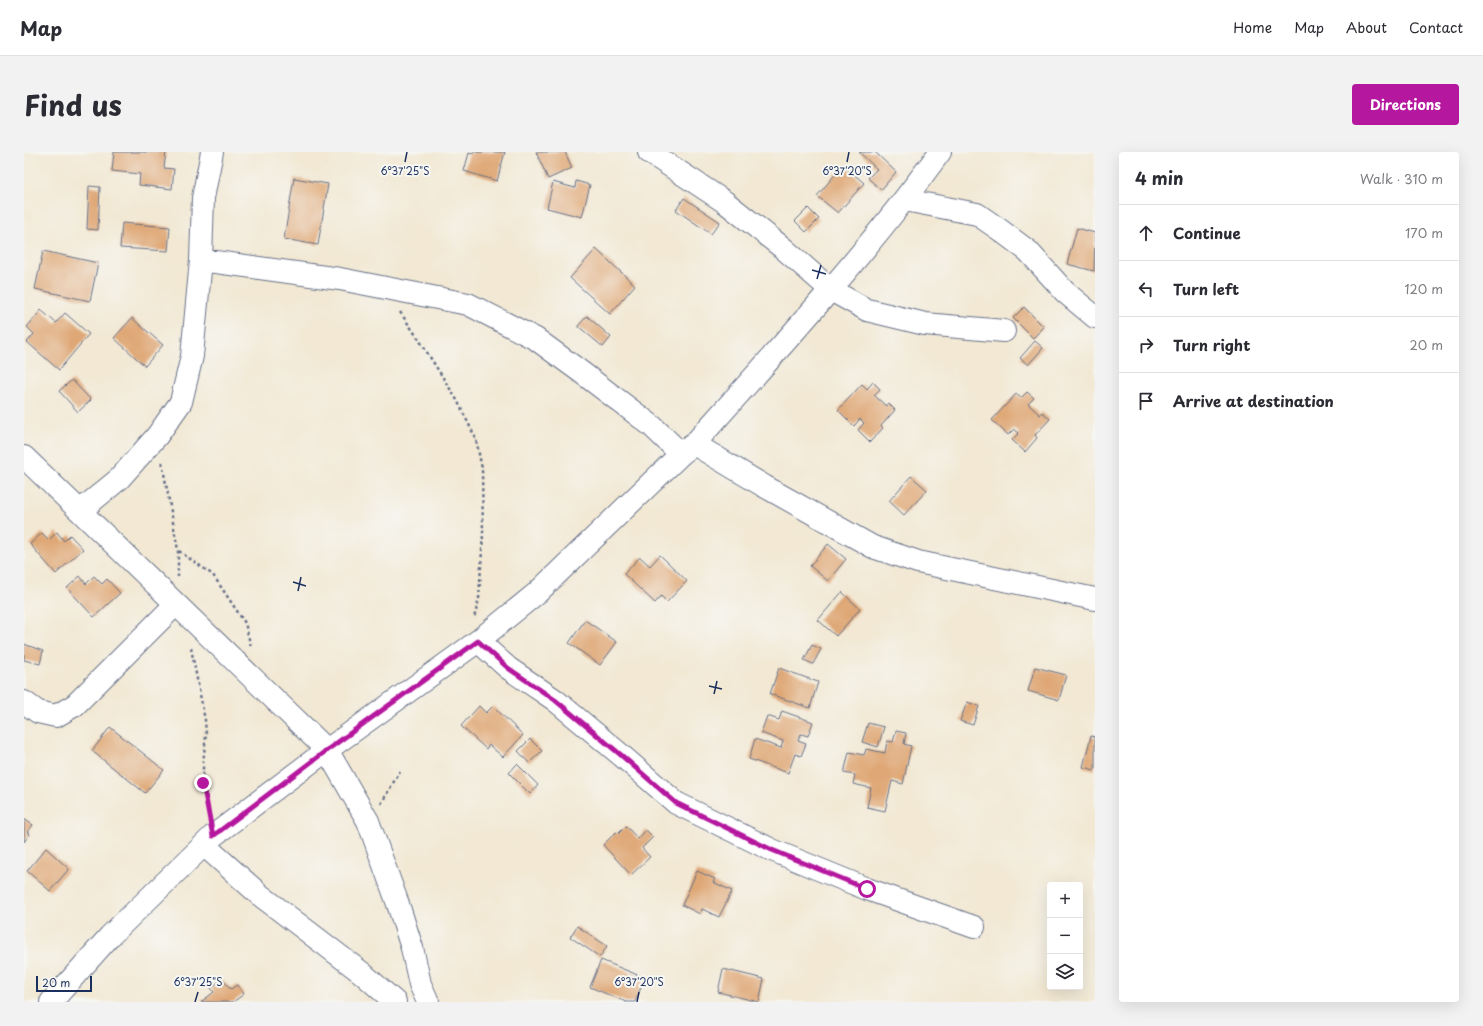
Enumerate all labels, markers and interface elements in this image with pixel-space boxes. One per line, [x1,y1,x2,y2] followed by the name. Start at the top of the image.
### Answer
[20,14,62,42] text: Map
[1233,17,1272,38] text: Home
[1294,17,1324,38] text: Map
[1346,17,1387,38] text: About
[1409,17,1463,38] text: Contact
[24,83,122,126] text: Find us
[1352,84,1459,125] button: Directions
[381,163,429,178] text: 6°37'25"S
[822,163,872,178] text: 6°37'20"S
[1135,165,1183,191] text: 4 min
[1360,169,1443,188] text: Walk · 310 m
[1173,221,1241,244] text: Continue
[1135,222,1157,244] icon: ahead
[1405,223,1443,242] text: 170 m
[1173,277,1239,300] text: Turn left
[1135,278,1157,300] icon: left
[1404,279,1443,298] text: 120 m
[1173,333,1250,356] text: Turn right
[1135,334,1157,356] icon: right
[1409,335,1443,354] text: 20 m
[1173,389,1334,412] text: Arrive at destination
[1135,390,1157,412] icon: arrive
[194,774,212,792] route end
[858,880,876,898] route start
[1047,882,1083,990] map controls
[1047,882,1083,918] button: +
[1047,918,1083,954] button: −
[1047,954,1083,990] button: layers
[36,974,92,993] scale bar
[42,974,70,991] text: 20 m
[174,974,222,989] text: 6°37'25"S
[614,974,664,989] text: 6°37'20"S

